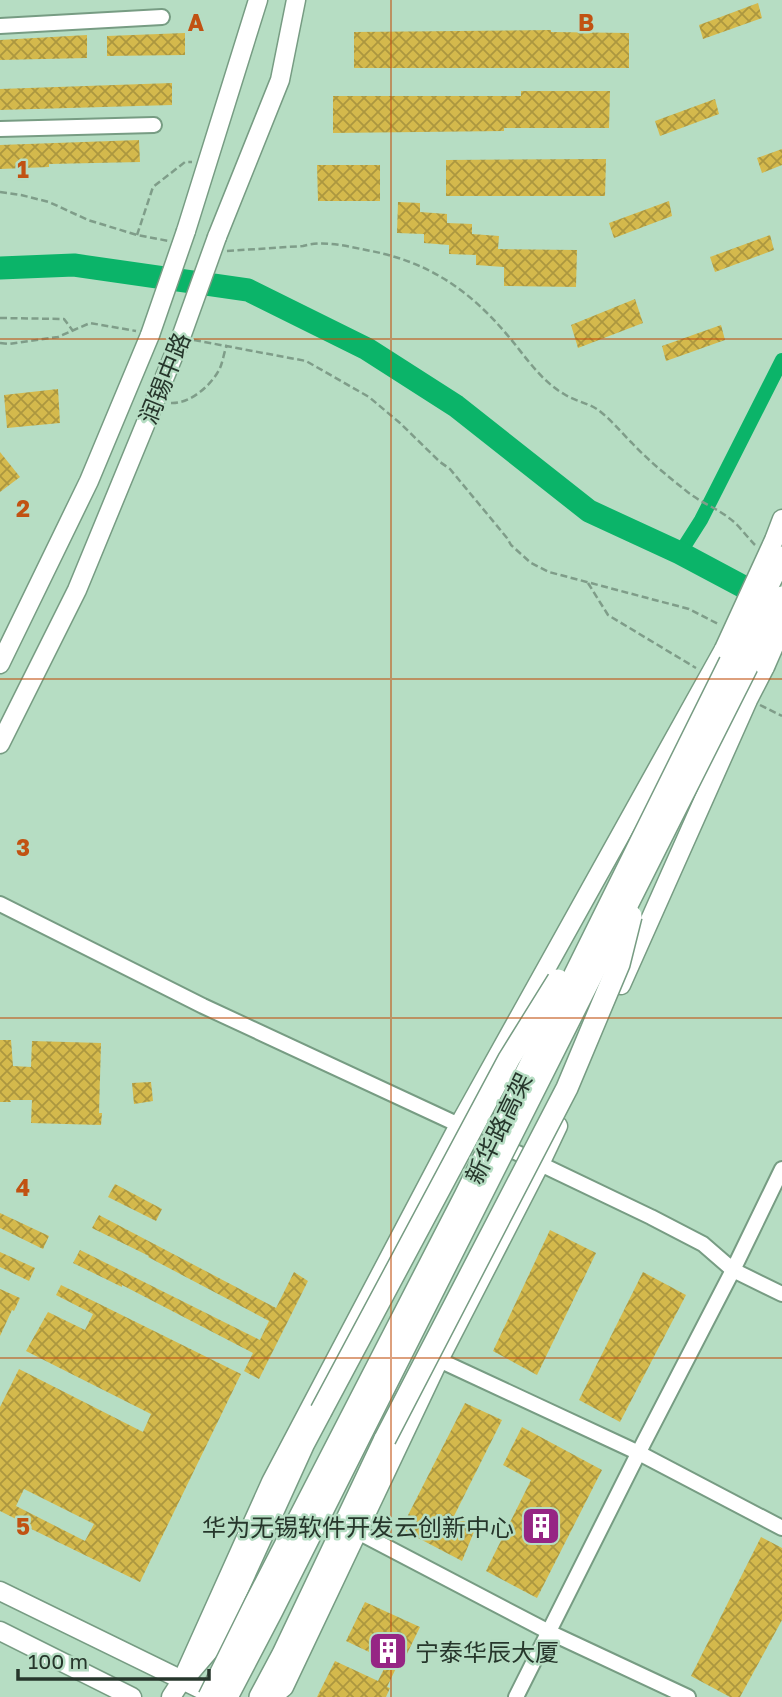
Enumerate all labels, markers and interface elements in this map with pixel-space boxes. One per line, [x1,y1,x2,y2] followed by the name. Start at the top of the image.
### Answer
[188,8,205,36] text: A
[578,8,594,36] text: B
[17,155,29,183] text: 1
[133,328,195,428] street label: 润锡中路
[16,494,30,522] text: 2
[16,833,30,861] text: 3
[459,1068,537,1188] street label: 新华路高架
[16,1173,30,1201] text: 4
[520,1505,562,1547] building icon: 华为无锡软件开发云创新中心
[16,1512,30,1540] text: 5
[202,1512,514,1541] place label: 华为无锡软件开发云创新中心
[367,1630,409,1672] building icon: 宁泰华辰大厦
[415,1637,559,1666] place label: 宁泰华辰大厦
[18,1638,208,1682] scale bar
[28,1648,88,1674] text: 100 m

